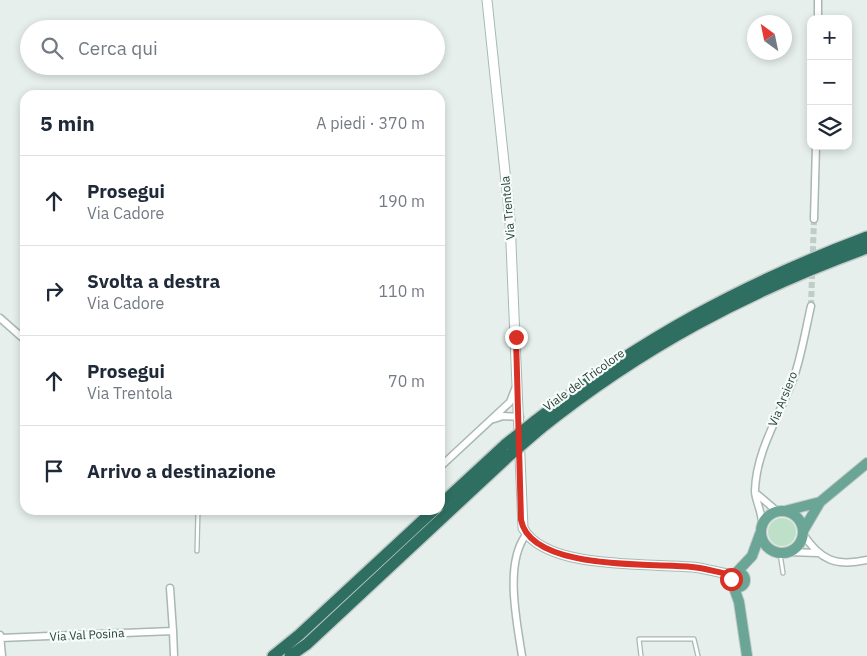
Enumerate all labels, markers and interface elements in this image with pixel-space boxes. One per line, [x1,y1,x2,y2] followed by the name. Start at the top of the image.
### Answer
[747,15,792,60] north arrow
[807,15,852,150] map controls
[807,15,852,60] button: +
[20,20,445,75] search box
[38,34,66,62] icon: search
[78,36,158,60] text: Cerca qui
[807,60,852,105] button: −
[807,105,852,150] button: layers
[40,109,95,137] text: 5 min
[316,113,425,133] text: A piedi · 370 m
[497,175,518,241] street label: Via Trentola
[87,179,165,203] text: Prosegui
[40,187,68,215] icon: ahead
[378,191,425,211] text: 190 m
[87,203,164,223] text: Via Cadore
[87,269,220,293] text: Svolta a destra
[40,277,68,305] icon: right
[378,281,425,301] text: 110 m
[87,293,164,313] text: Via Cadore
[505,326,528,349] route end
[540,345,627,414] street label: Viale del Tricolore
[87,359,165,383] text: Prosegui
[40,367,68,395] icon: ahead
[765,369,800,429] street label: Via Arsiero
[388,371,425,391] text: 70 m
[87,383,173,403] text: Via Trentola
[40,457,68,485] icon: arrive
[87,459,276,483] text: Arrivo a destinazione
[720,568,743,591] route start
[49,625,125,644] street label: Via Val Posina

